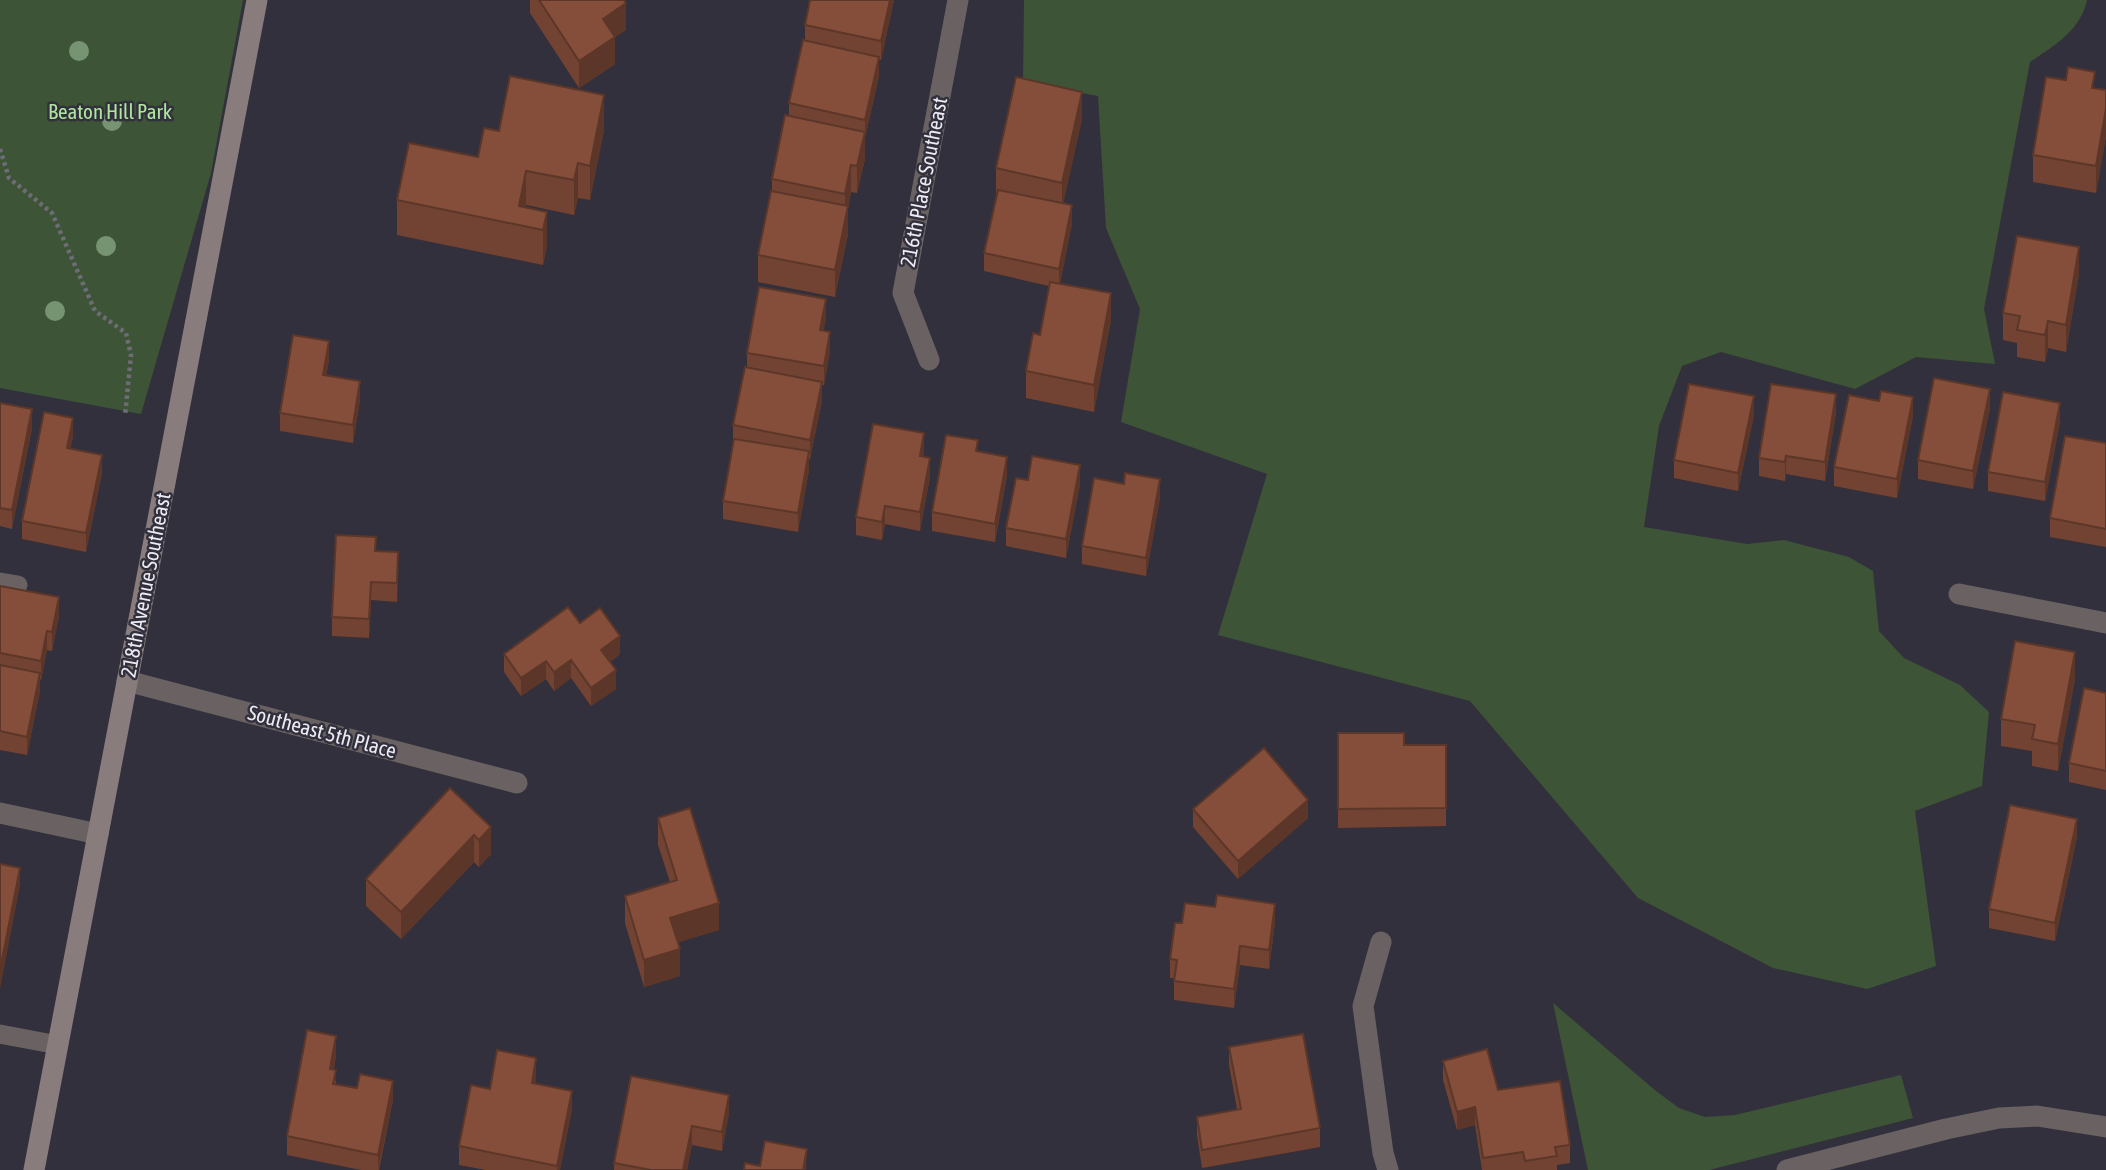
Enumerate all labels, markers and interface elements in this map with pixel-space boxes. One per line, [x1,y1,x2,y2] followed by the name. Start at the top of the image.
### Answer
[895,95,951,269] street label: 216th Place Southeast
[48,99,172,123] park label: Beaton Hill Park
[115,490,175,679] street label: 218th Avenue Southeast
[245,700,399,762] street label: Southeast 5th Place

